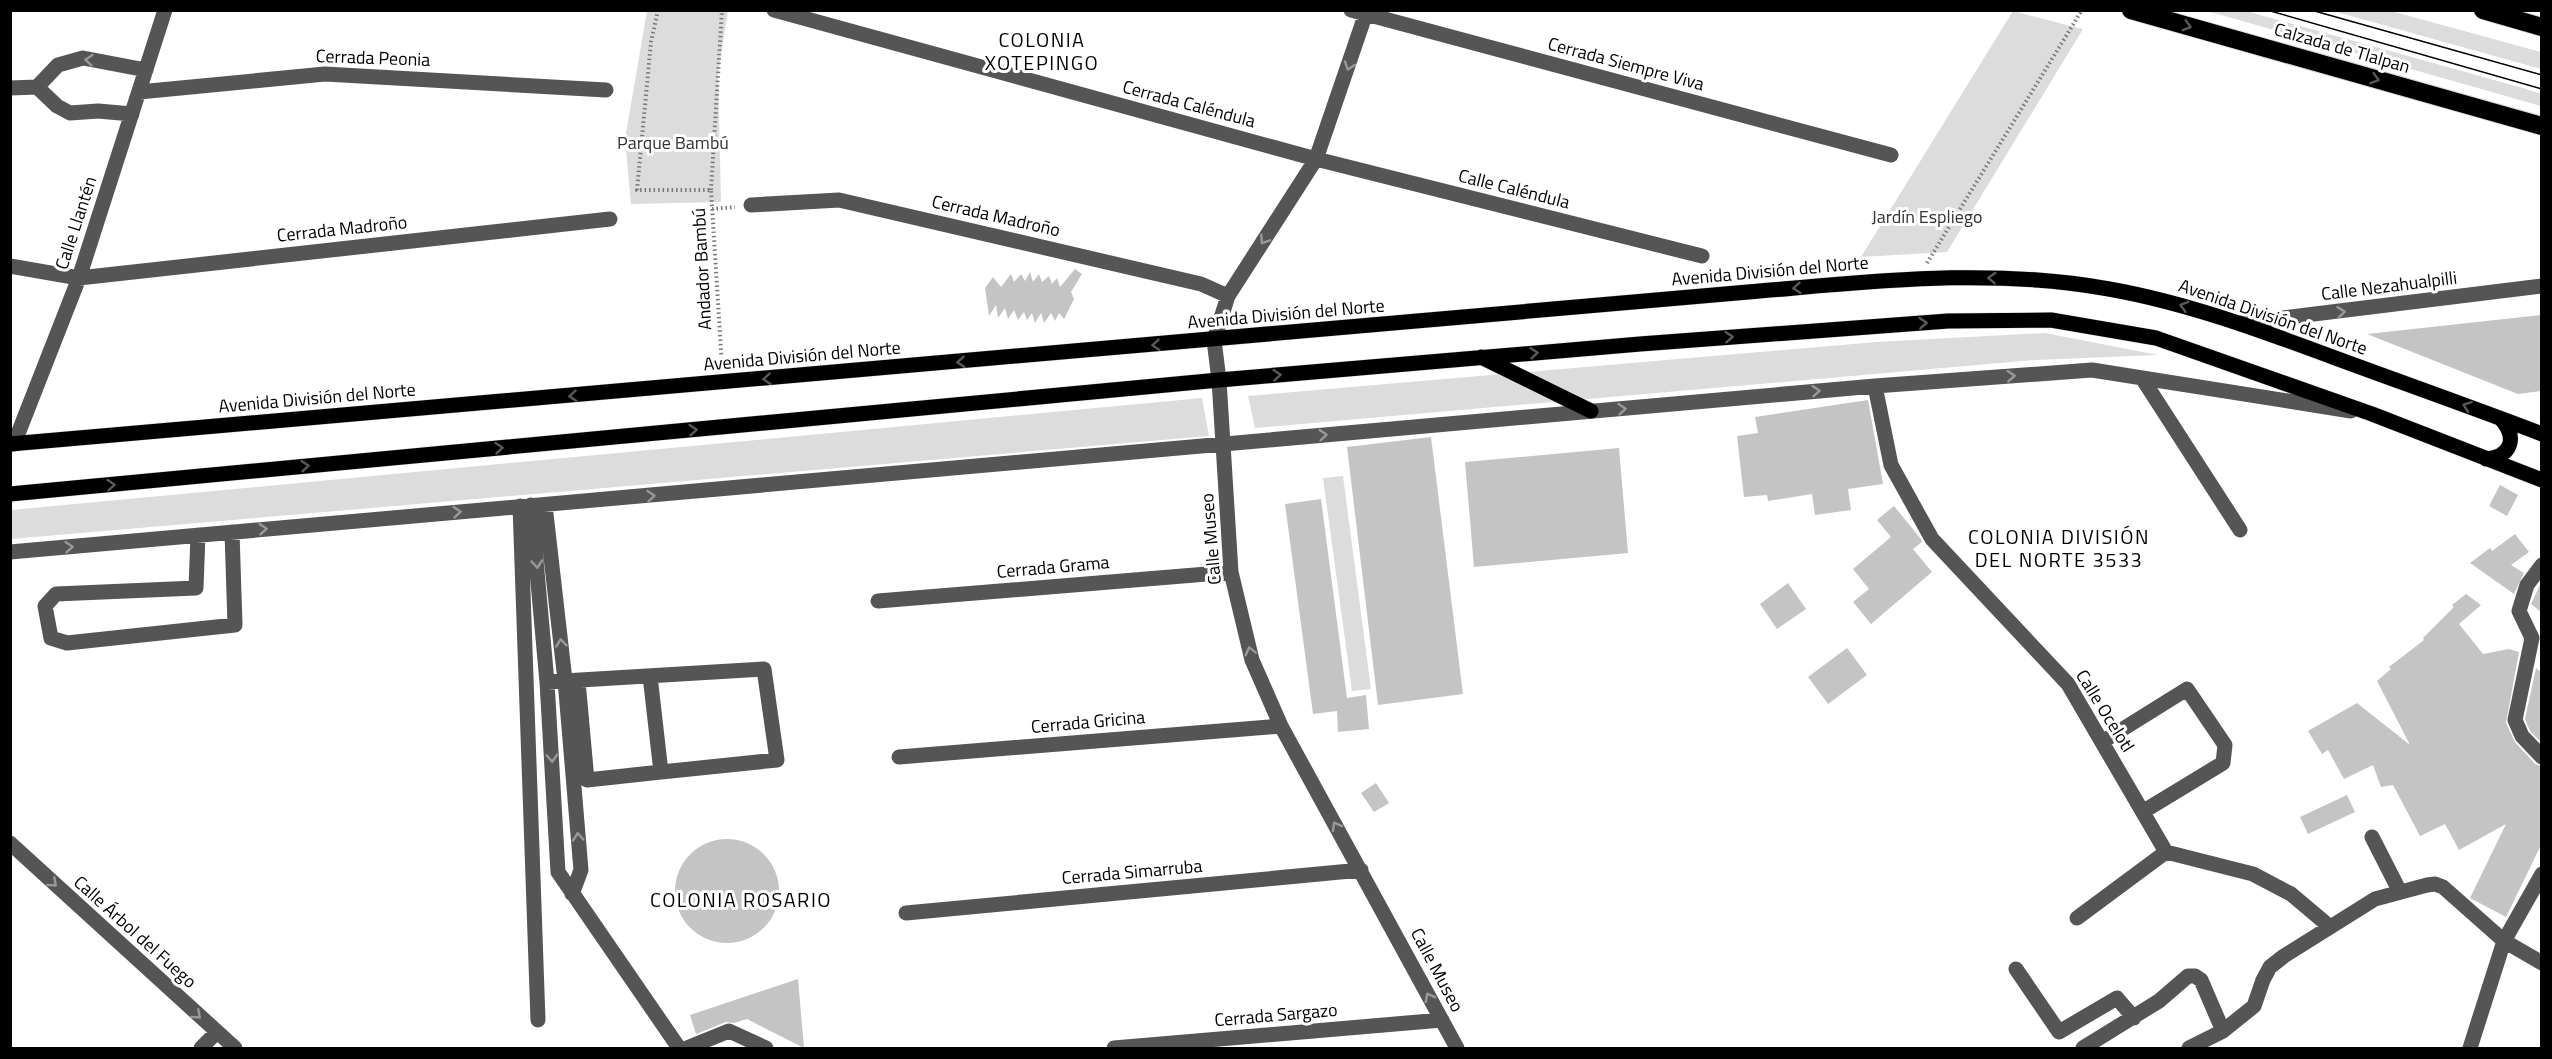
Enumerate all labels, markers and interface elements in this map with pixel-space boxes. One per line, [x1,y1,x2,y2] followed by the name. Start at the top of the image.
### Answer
[2271,15,2413,80] street label: Calzada de Tlalpan
[2182,19,2192,32] one-way arrow
[985,24,1099,78] district label: COLONIA XOTEPINGO
[1545,30,1707,97] street label: Cerrada Siempre Viva
[315,42,431,73] street label: Cerrada Peonia
[84,54,93,67] one-way arrow
[1343,60,1356,71] one-way arrow
[2369,72,2380,84] one-way arrow
[1120,73,1259,134] street label: Cerrada Caléndula
[617,129,729,156] park label: Parque Bambú
[1455,162,1573,215] street label: Calle Caléndula
[48,173,103,273] street label: Calle Llantén
[929,188,1063,243] street label: Cerrada Madroño
[1871,203,1983,230] park label: Jardín Espliego
[685,207,718,331] street label: Andador Bambú
[275,208,409,249] street label: Cerrada Madroño
[1260,233,1271,244] one-way arrow
[1670,248,1870,293] street label: Avenida División del Norte
[2319,264,2458,307] street label: Calle Nezahualpilli
[1987,271,1996,284] one-way arrow
[2175,272,2371,361] street label: Avenida División del Norte
[1793,281,1802,294] one-way arrow
[1186,291,1386,336] street label: Avenida División del Norte
[2179,301,2190,313] one-way arrow
[2336,306,2345,318] one-way arrow
[1919,317,1928,330] one-way arrow
[1724,331,1733,344] one-way arrow
[702,333,902,378] street label: Avenida División del Norte
[1151,338,1160,351] one-way arrow
[1530,347,1539,360] one-way arrow
[957,355,966,368] one-way arrow
[1273,369,1282,382] one-way arrow
[2006,370,2015,383] one-way arrow
[763,372,772,385] one-way arrow
[217,375,417,420] street label: Avenida División del Norte
[1812,385,1821,398] one-way arrow
[568,389,577,402] one-way arrow
[2462,401,2473,414] one-way arrow
[1618,403,1627,416] one-way arrow
[688,424,697,437] one-way arrow
[1319,429,1328,442] one-way arrow
[494,442,503,455] one-way arrow
[300,460,309,473] one-way arrow
[106,479,115,492] one-way arrow
[647,490,656,503] one-way arrow
[1193,492,1228,586] street label: Calle Museo
[453,506,462,519] one-way arrow
[1968,521,2150,575] district label: COLONIA DIVISIÓN DEL NORTE 3533
[258,523,268,536] one-way arrow
[64,541,73,554] one-way arrow
[995,548,1110,585] street label: Cerrada Grama
[530,559,543,568] one-way arrow
[555,638,568,647] one-way arrow
[1244,647,1257,657] one-way arrow
[2069,664,2142,757] street label: Calle Ocelotl
[1030,703,1146,740] street label: Cerrada Gricina
[545,754,558,763] one-way arrow
[1332,821,1343,832] one-way arrow
[572,833,585,842] one-way arrow
[1061,852,1203,891] street label: Cerrada Simarruba
[68,869,203,994] street label: Calle Árbol del Fuego
[47,876,57,887] one-way arrow
[650,884,832,915] district label: COLONIA ROSARIO
[1404,923,1471,1017] street label: Calle Museo
[1425,993,1436,1003] one-way arrow
[1213,996,1339,1033] street label: Cerrada Sargazo
[190,1008,201,1019] one-way arrow

